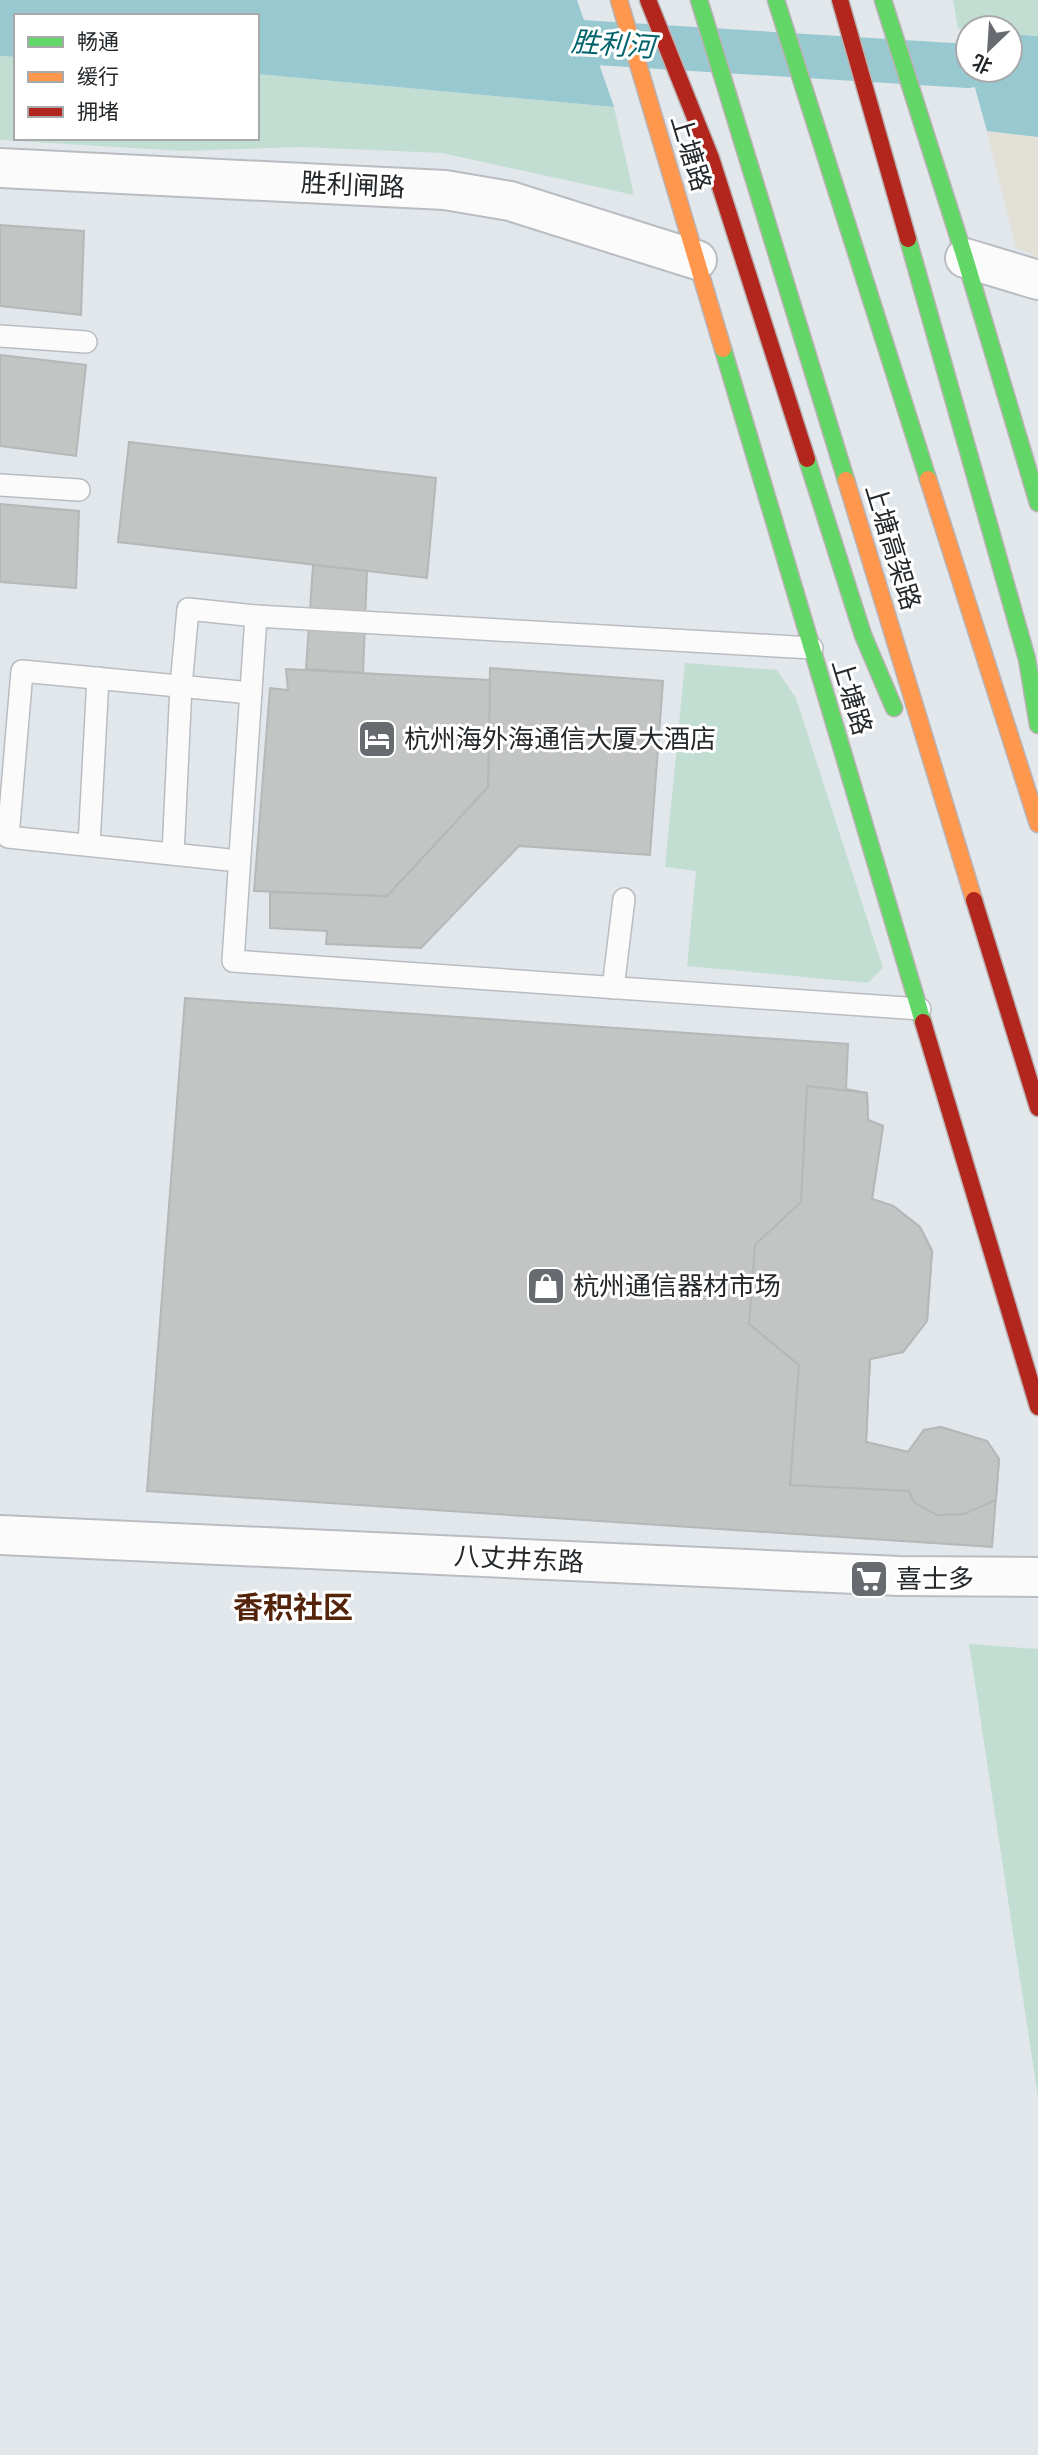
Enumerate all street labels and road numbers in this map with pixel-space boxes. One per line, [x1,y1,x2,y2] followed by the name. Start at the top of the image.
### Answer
[664,111,719,195] street label: 上塘路
[300,165,406,204] street label: 胜利闸路
[859,480,928,614] street label: 上塘高架路
[825,655,880,739] street label: 上塘路
[453,1539,585,1578] street label: 八丈井东路

